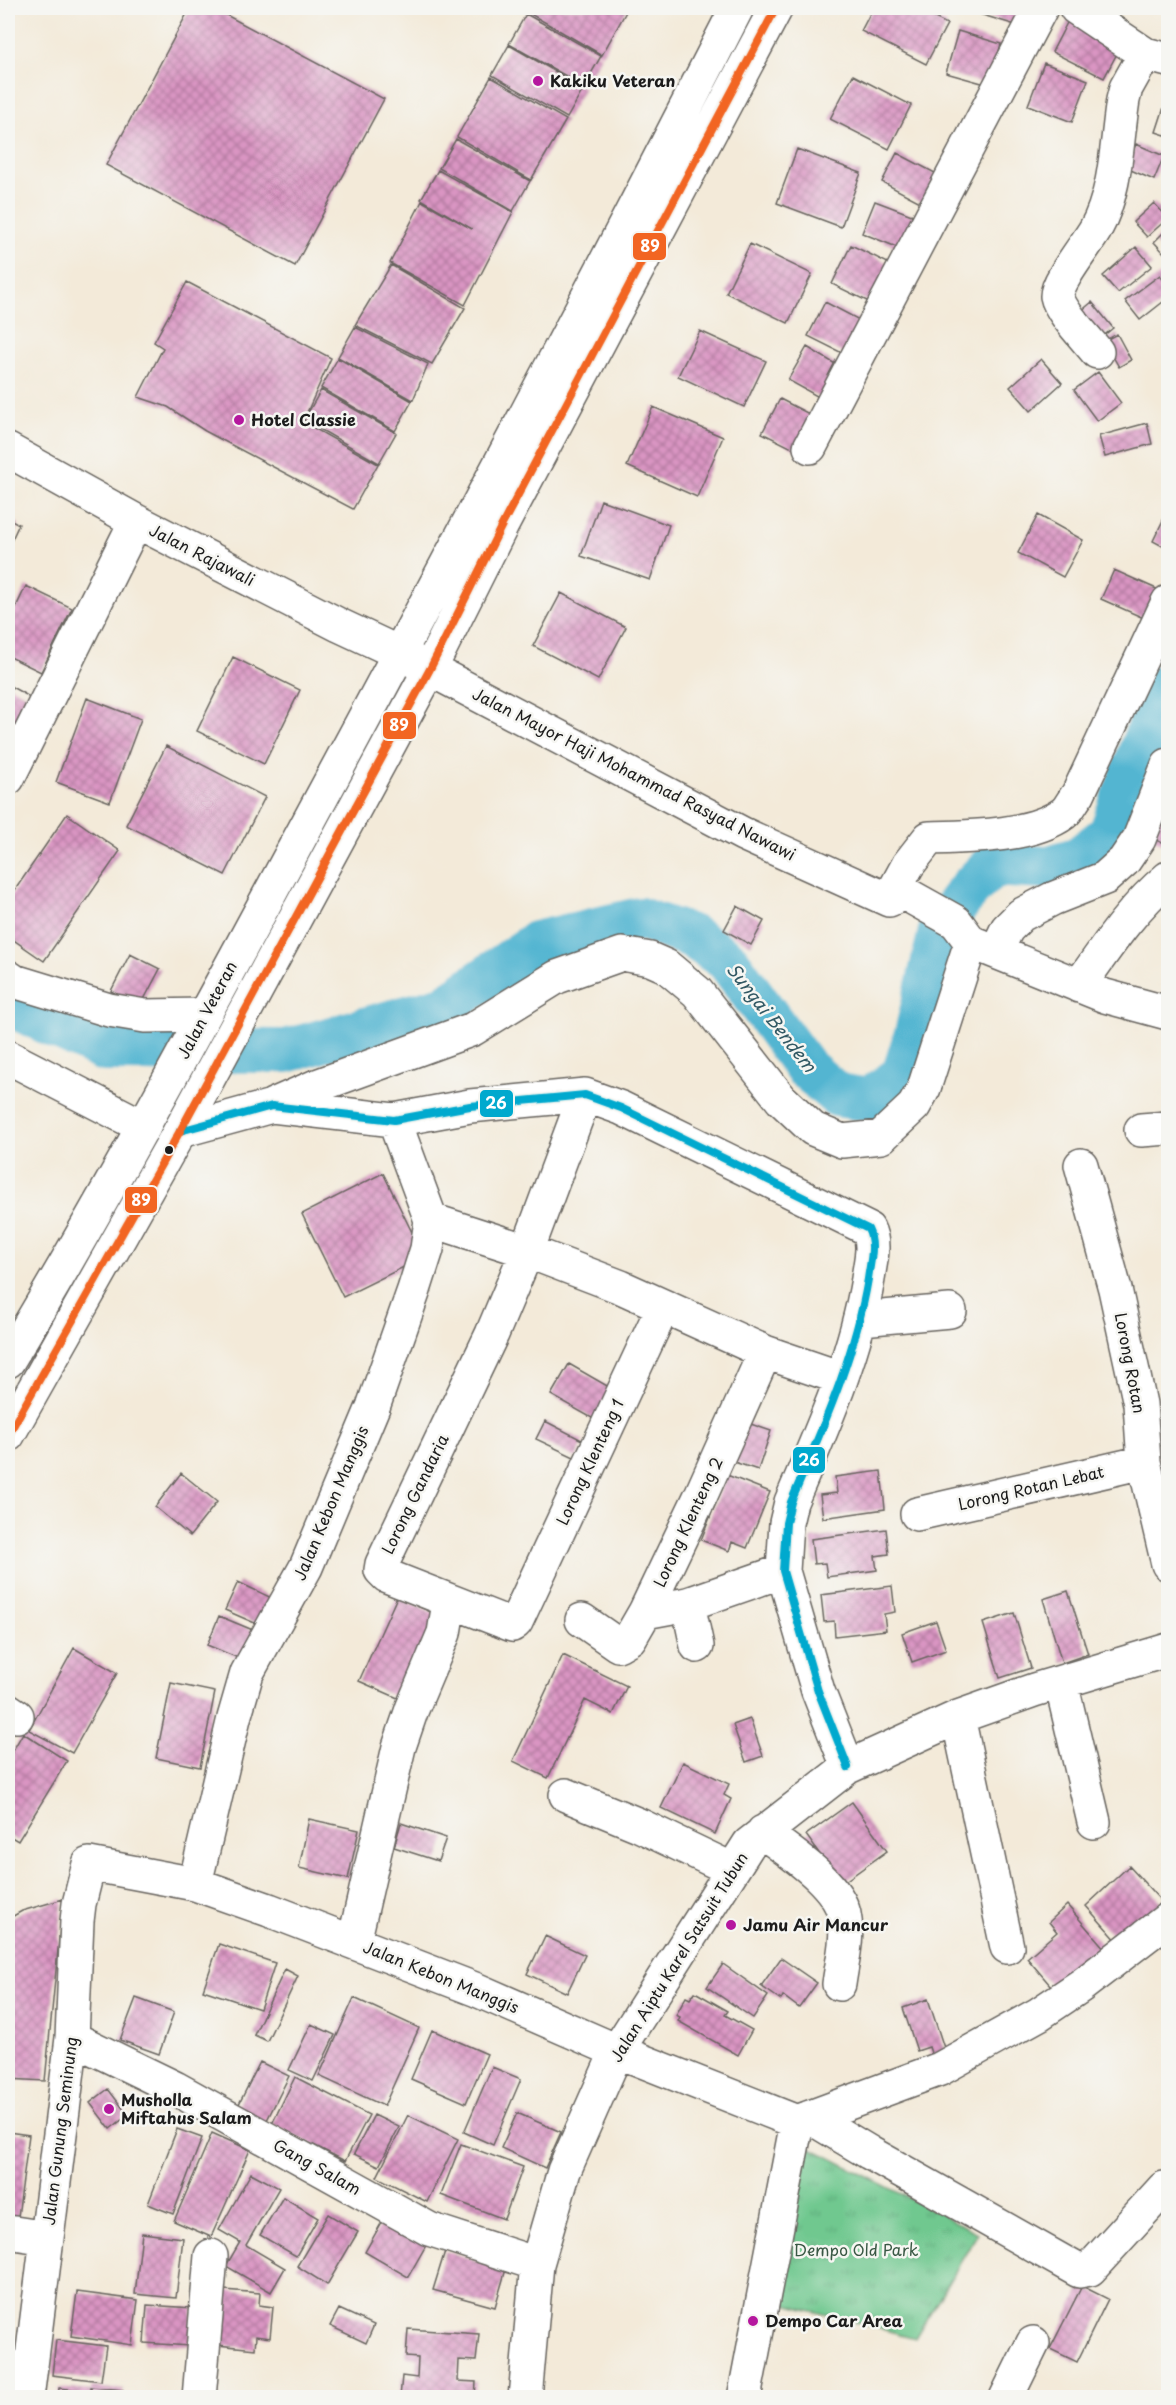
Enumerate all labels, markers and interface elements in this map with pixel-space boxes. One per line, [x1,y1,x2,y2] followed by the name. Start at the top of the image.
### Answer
[550,68,675,92] place label: Kakiku Veteran
[531,74,545,88] marker: Kakiku Veteran
[632,232,667,261] line badge: 89
[640,233,660,257] text: 89
[251,407,356,431] place label: Hotel Classie
[232,413,246,427] marker: Hotel Classie
[145,517,259,591] street label: Jalan Rajawali
[469,681,800,866] street label: Jalan Mayor Haji Mohammad Rasyad Nawawi
[382,711,417,740] line badge: 89
[389,712,409,736] text: 89
[170,956,242,1063] street label: Jalan Veteran
[721,957,824,1078] water label: Sungai Bendem
[479,1089,514,1118] line badge: 26
[485,1090,507,1114] text: 26
[163,1144,175,1156] unlabelled marker
[124,1186,158,1214] line badge: 89
[131,1187,151,1211] text: 89
[1109,1310,1152,1415] street label: Lorong Rotan
[549,1395,629,1529] street label: Lorong Klenteng 1
[287,1421,374,1584] street label: Jalan Kebon Manggis
[375,1430,454,1558] street label: Lorong Gandaria
[792,1446,826,1474] line badge: 26
[798,1447,820,1471] text: 26
[646,1453,728,1591] street label: Lorong Klenteng 2
[955,1458,1107,1515] street label: Lorong Rotan Lebat
[603,1847,753,2066] street label: Jalan Aiptu Karel Satsuit Tubun
[743,1912,889,1936] place label: Jamu Air Mancur
[724,1918,738,1932] marker: Jamu Air Mancur
[360,1934,523,2018] street label: Jalan Kebon Manggis
[36,2035,82,2226] street label: Jalan Gunung Seminung
[121,2087,252,2129] place label: Musholla Miftahus Salam
[102,2102,116,2116] marker: Musholla Miftahus Salam
[269,2132,366,2200] street label: Gang Salam
[793,2237,919,2261] park label: Dempo Old Park
[765,2308,903,2332] place label: Dempo Car Area
[746,2314,760,2328] marker: Dempo Car Area

